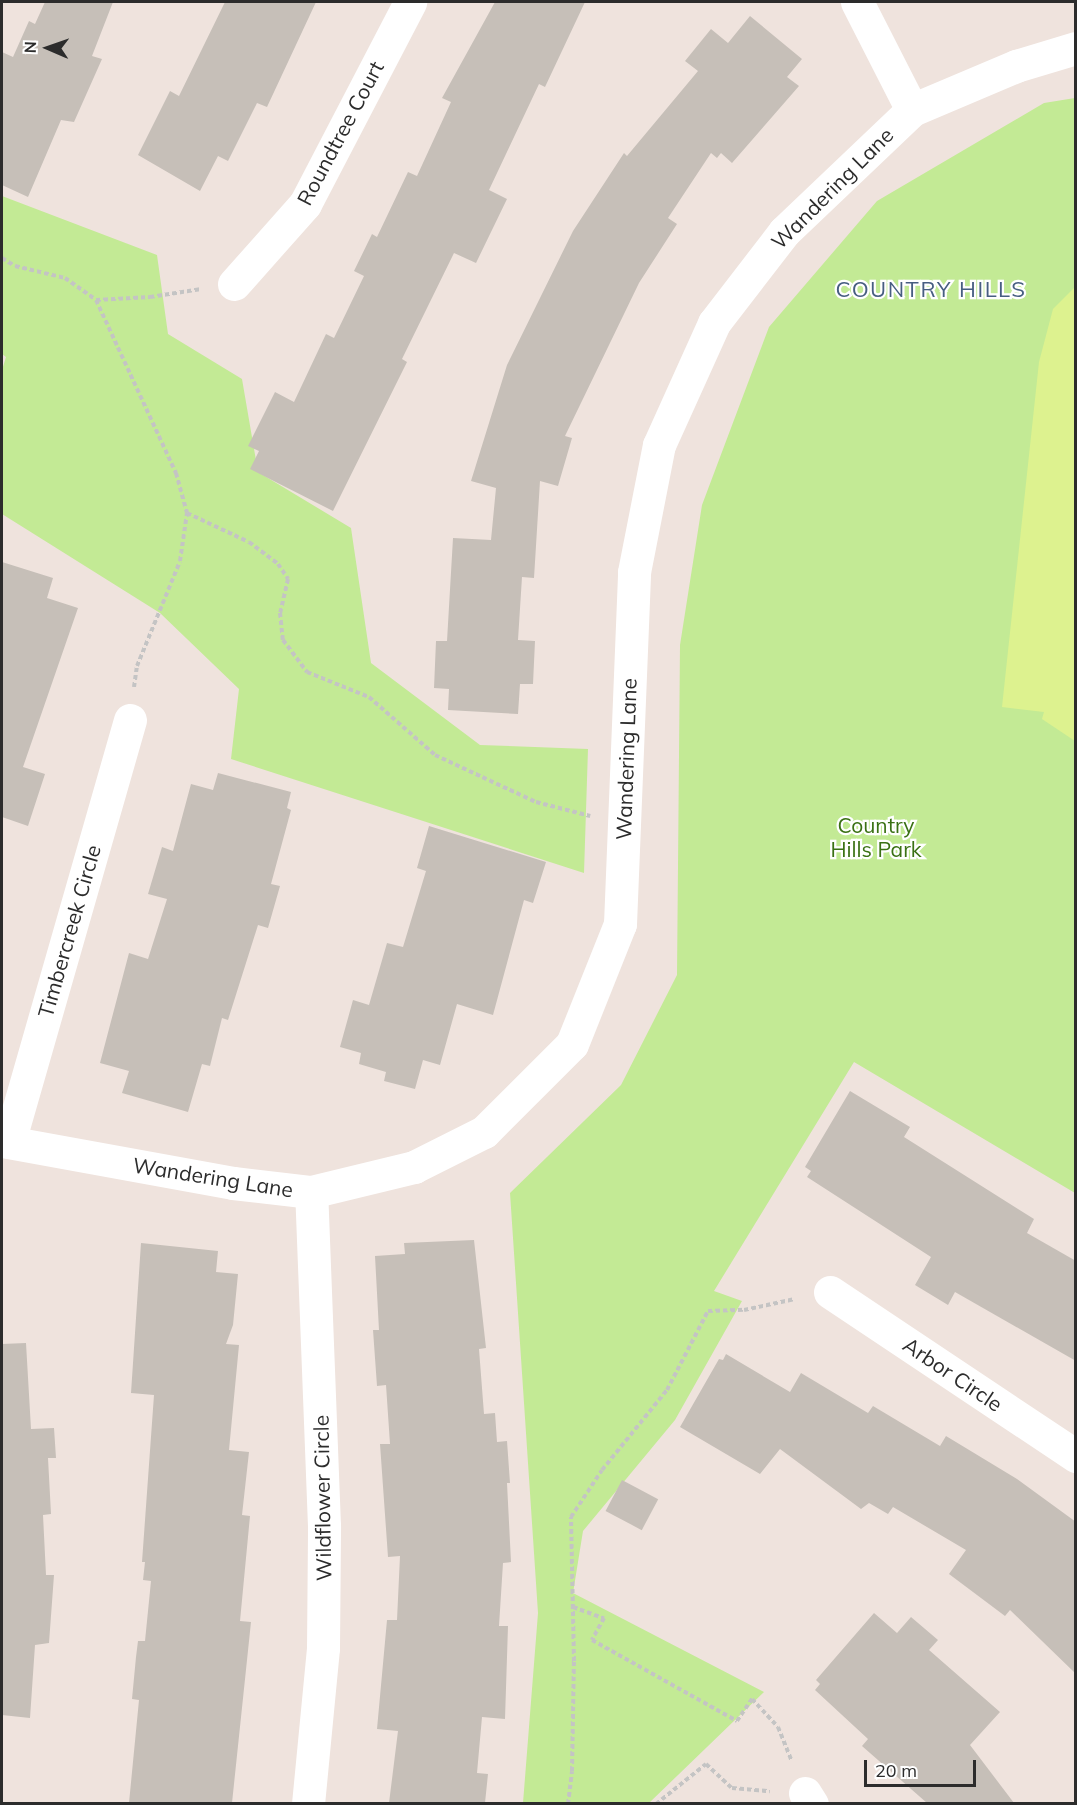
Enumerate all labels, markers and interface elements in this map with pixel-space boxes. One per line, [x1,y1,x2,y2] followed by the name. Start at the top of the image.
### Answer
[18,18,78,78] north arrow
[20,41,40,54] text: N
[291,57,389,209] street label: Roundtree Court
[766,122,898,254] street label: Wandering Lane
[836,277,1026,303] district label: COUNTRY HILLS
[611,678,641,840] street label: Wandering Lane
[830,812,922,862] park label: Country Hills Park
[32,842,106,1020] street label: Timbercreek Circle
[131,1152,295,1202] street label: Wandering Lane
[899,1332,1007,1416] street label: Arbor Circle
[308,1415,336,1581] street label: Wildflower Circle
[867,1748,980,1786] scale bar
[875,1759,917,1782] text: 20 m

